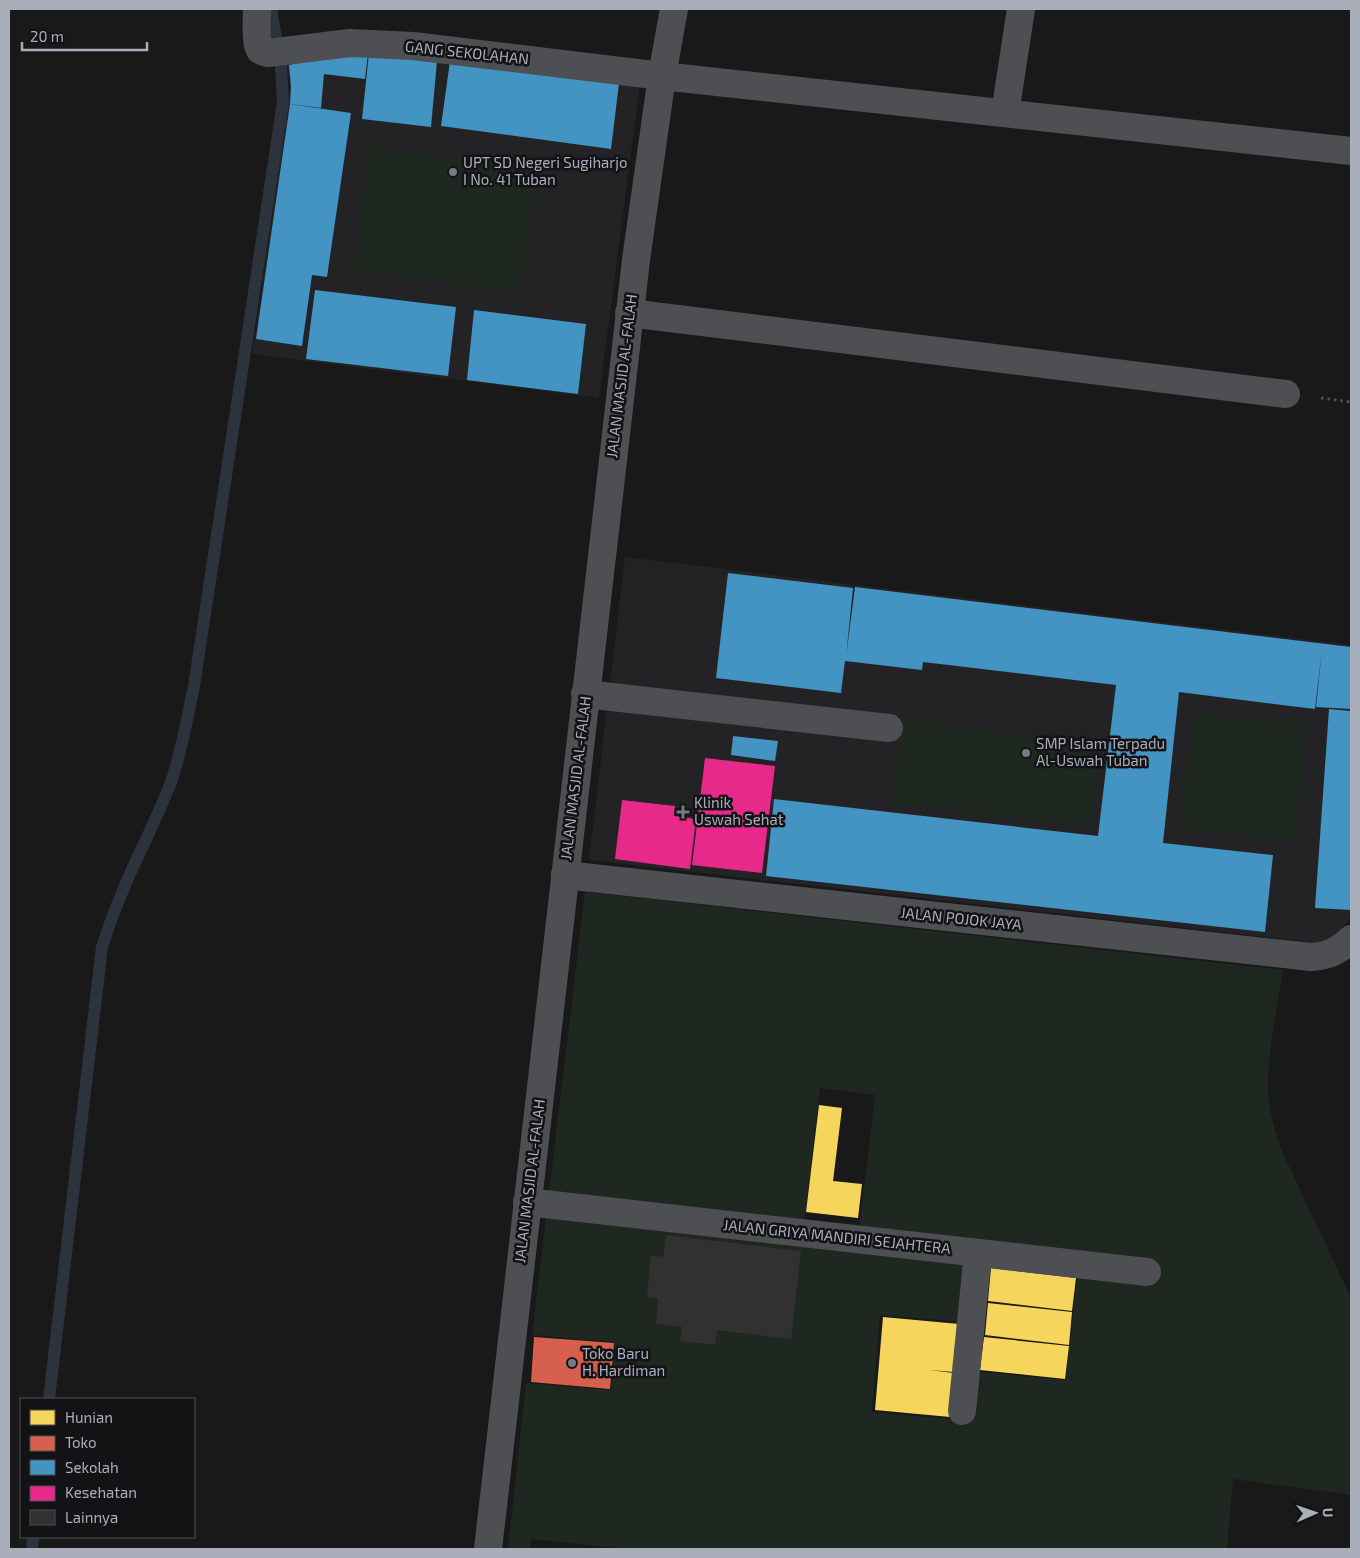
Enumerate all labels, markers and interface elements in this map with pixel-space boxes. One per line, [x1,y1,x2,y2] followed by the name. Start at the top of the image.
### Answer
[22,20,148,52] scale bar
[30,27,64,45] text: 20 m
[404,37,530,67] street label: GANG SEKOLAHAN
[463,153,628,188] place label: UPT SD Negeri Sugiharjo I No. 41 Tuban
[447,166,459,178] marker: UPT SD Negeri Sugiharjo I No. 41 Tuban
[602,293,640,459] street label: JALAN MASJID AL-FALAH
[556,695,594,861] street label: JALAN MASJID AL-FALAH
[1036,734,1165,769] place label: SMP Islam Terpadu Al-Uswah Tuban
[1020,747,1032,759] marker: SMP Islam Terpadu Al-Uswah Tuban
[694,793,784,828] place label: Klinik Uswah Sehat
[676,805,690,819] marker: Klinik Uswah Sehat
[900,903,1023,933] street label: JALAN POJOK JAYA
[510,1098,548,1264] street label: JALAN MASJID AL-FALAH
[723,1215,952,1257] street label: JALAN GRIYA MANDIRI SEJAHTERA
[582,1344,665,1379] place label: Toko Baru H. Hardiman
[566,1357,578,1369] marker: Toko Baru H. Hardiman
[20,1398,195,1538] legend
[65,1408,113,1426] text: Hunian
[65,1433,97,1451] text: Toko
[65,1458,119,1476] text: Sekolah
[65,1483,137,1501] text: Kesehatan
[1290,1488,1340,1538] north arrow
[1320,1507,1337,1518] text: U
[65,1508,118,1526] text: Lainnya

